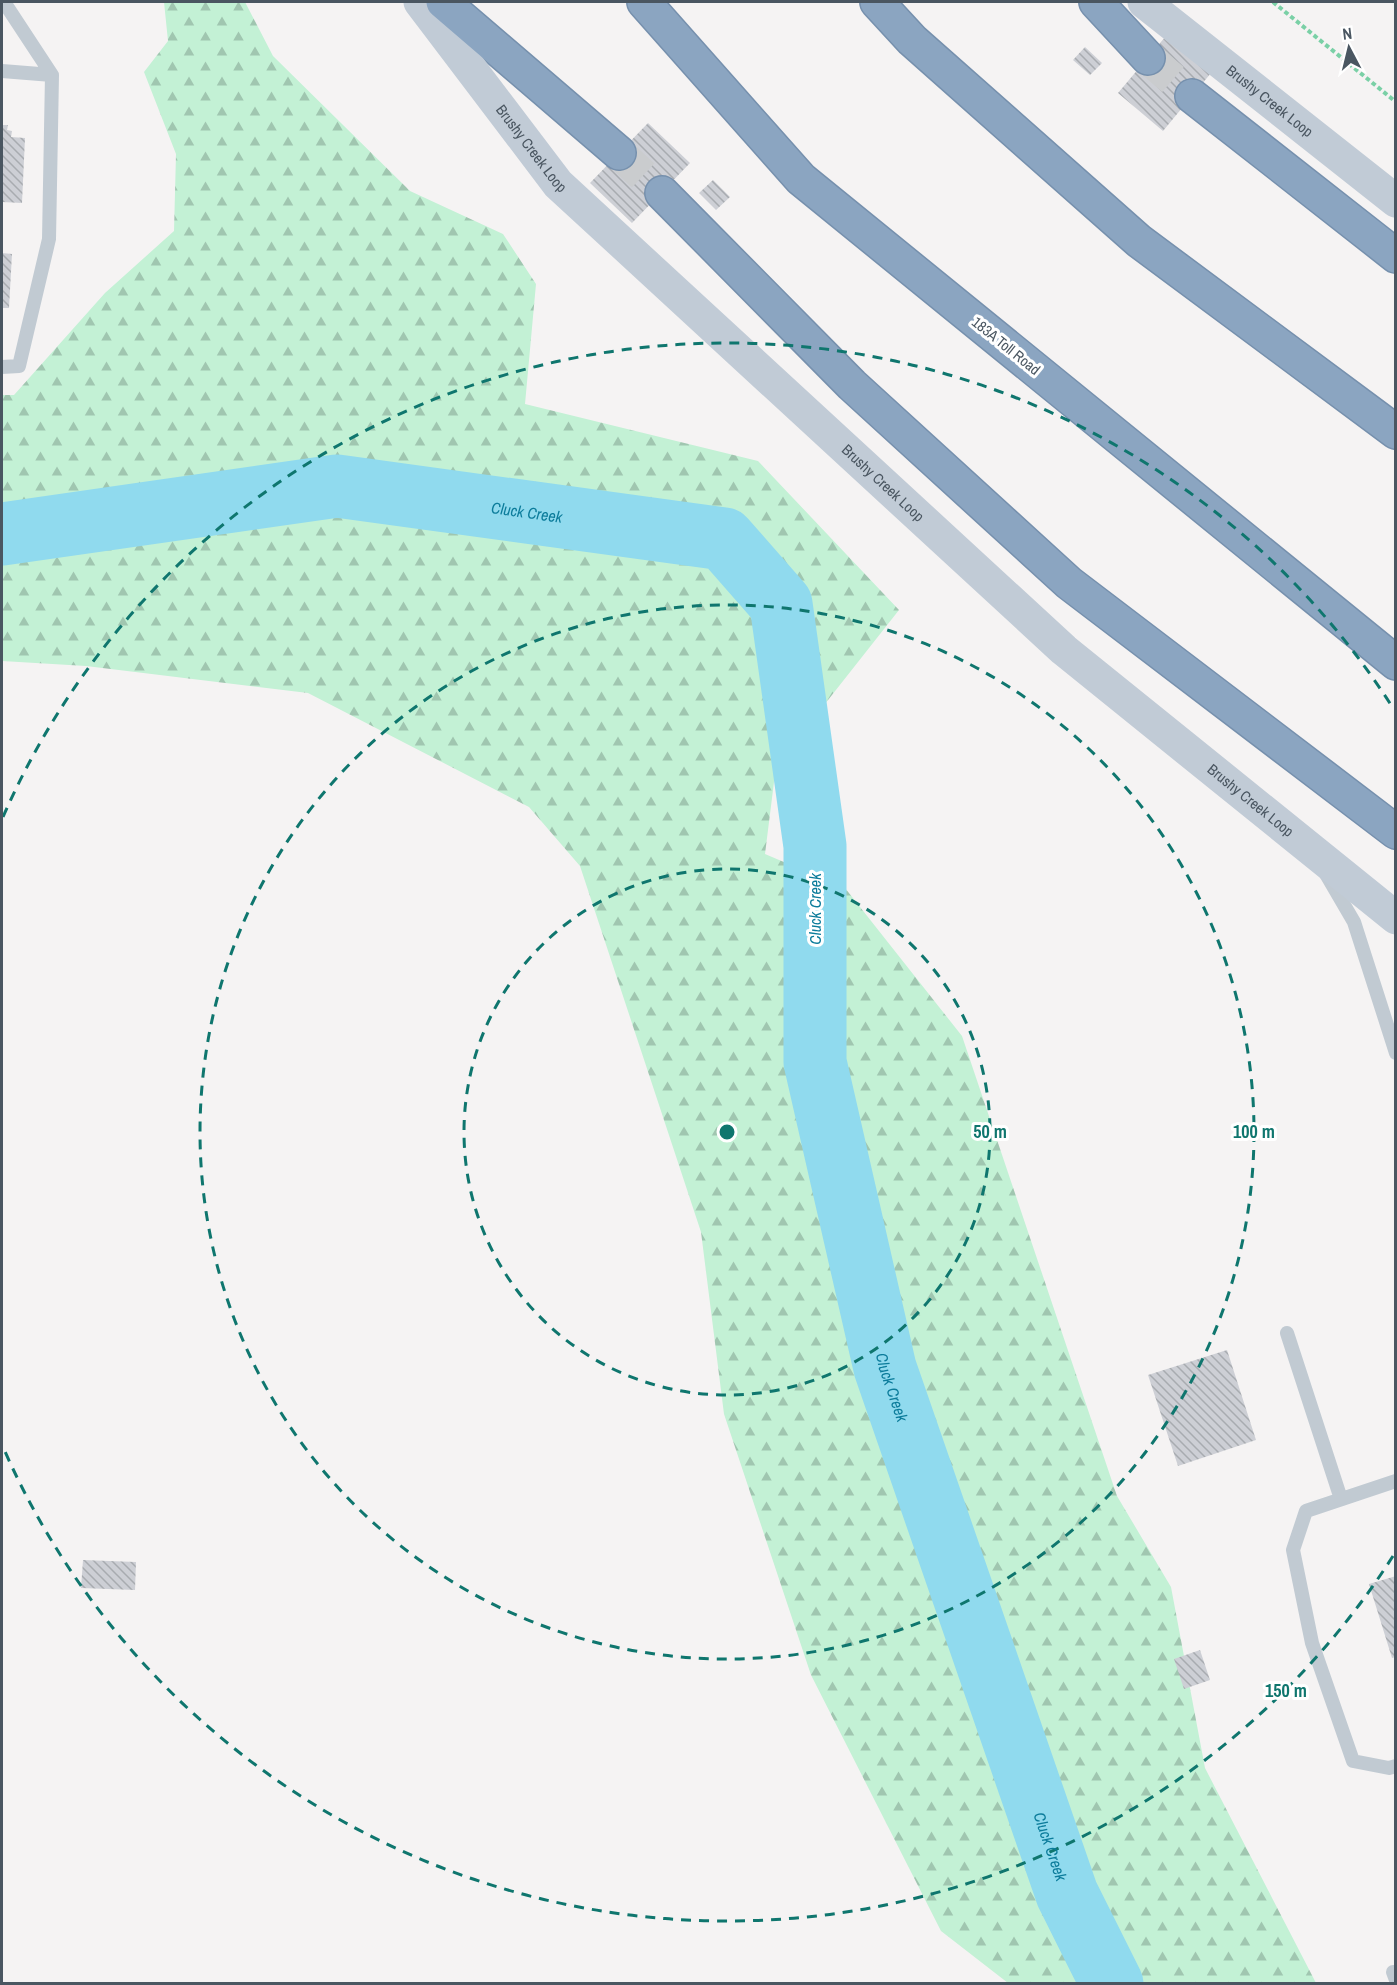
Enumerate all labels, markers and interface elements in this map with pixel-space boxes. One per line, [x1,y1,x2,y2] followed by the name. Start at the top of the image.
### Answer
[1319,18,1379,78] north arrow
[1341,22,1353,45] text: N
[1222,60,1318,142] street label: Brushy Creek Loop
[491,100,572,197] street label: Brushy Creek Loop
[968,311,1045,380] street label: 183A Toll Road
[837,439,929,526] street label: Brushy Creek Loop
[490,496,564,528] water label: Cluck Creek
[1203,759,1299,842] street label: Brushy Creek Loop
[804,873,826,945] water label: Cluck Creek
[973,1119,1007,1144] text: 50 m
[1233,1119,1275,1144] text: 100 m
[717,1122,737,1142] centre of rings
[871,1350,914,1425] water label: Cluck Creek
[1265,1678,1307,1703] text: 150 m
[1028,1809,1073,1884] water label: Cluck Creek

